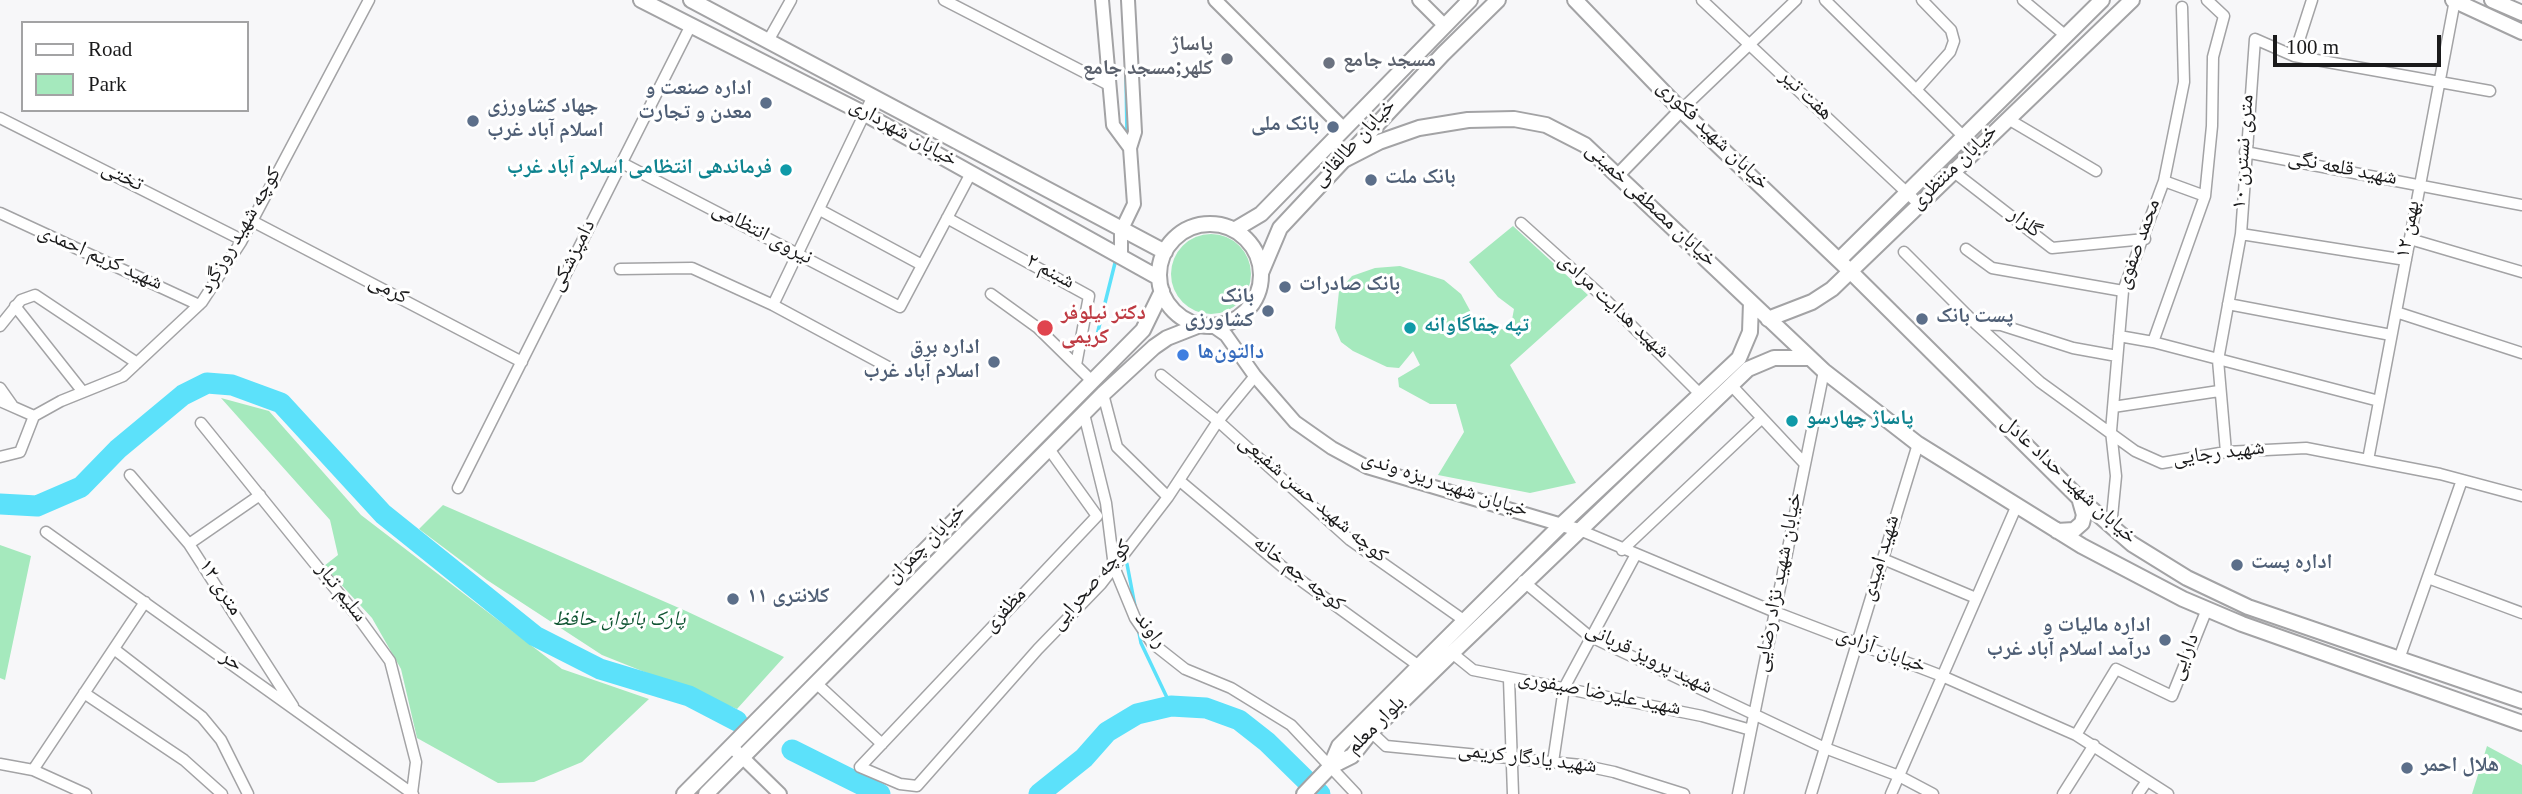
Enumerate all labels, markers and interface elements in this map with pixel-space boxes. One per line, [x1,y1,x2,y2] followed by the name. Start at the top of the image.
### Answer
[21,21,248,112] legend
[2277,21,2445,65] scale bar
[1083,34,1213,84] place label: پاساژ کلهر;مسجد جامع
[2286,35,2339,59] text: 100 m
[88,37,132,61] text: Road
[1343,50,1436,76] place label: مسجد جامع
[1219,51,1235,67] marker: پاساژ کلهر;مسجد جامع
[1321,55,1337,71] marker: مسجد جامع
[1772,66,1836,128] street label: هفت تیر
[88,72,127,96] text: Park
[1649,77,1773,197] street label: خیابان شهید فکوری
[638,78,752,128] place label: اداره صنعت و معدن و تجارت
[2229,94,2263,210] street label: ۱۰ متری نسترن
[758,95,774,111] marker: اداره صنعت و معدن و تجارت
[844,95,960,175] street label: خیابان شهرداری
[487,96,604,146] place label: جهاد کشاورزی اسلام آباد غرب
[1309,96,1403,194] street label: خیابان طالقانی
[465,113,481,129] marker: جهاد کشاورزی اسلام آباد غرب
[1251,114,1319,140] place label: بانک ملی
[1325,119,1341,135] marker: بانک ملی
[1907,121,2005,217] street label: خیابان منتظری
[1578,140,1720,274] street label: خیابان مصطفی خمینی
[2285,148,2399,194] street label: شهید قلعه نگی
[507,157,772,183] place label: فرماندهی انتظامی اسلام آباد غرب
[96,158,146,200] street label: تختی
[778,162,794,178] marker: فرماندهی انتظامی اسلام آباد غرب
[197,164,289,300] street label: کوچه شهید روزگرد
[1385,167,1456,193] place label: بانک ملت
[1363,172,1379,188] marker: بانک ملت
[2113,196,2169,294] street label: محمد صفوی
[706,199,816,273] street label: نیروی انتظامی
[2393,199,2429,261] street label: ۱۲ بهمن
[2001,204,2045,246] street label: گلزار
[546,217,604,297] street label: دامپزشکی
[33,221,165,299] street label: شهید کریم احمدی
[1551,250,1673,366] street label: شهید هدایت مرادی
[1020,251,1078,297] street label: شبنم ۲
[363,271,411,313] street label: کرمی
[1299,274,1400,300] place label: بانک صادرات
[1277,279,1293,295] marker: بانک صادرات
[1184,286,1254,336] place label: بانک کشاورزی
[1061,303,1146,353] place label: دکتر نیلوفر کریمی
[1260,303,1276,319] marker: بانک کشاورزی
[1936,306,2013,332] place label: پست بانک
[1914,311,1930,327] marker: پست بانک
[1424,315,1529,341] place label: تپه چقاگاوانه
[1035,318,1055,338] marker: دکتر نیلوفر کریمی
[1402,320,1418,336] marker: تپه چقاگاوانه
[863,337,980,387] place label: اداره برق اسلام آباد غرب
[1197,342,1264,368] place label: دالتون‌ها
[1175,347,1191,363] marker: دالتون‌ها
[986,354,1002,370] marker: اداره برق اسلام آباد غرب
[1806,408,1913,434] place label: پاساژ چهارسو
[1994,412,2140,552] street label: خیابان شهید حداد عادل
[1784,413,1800,429] marker: پاساژ چهارسو
[1231,431,1391,571] street label: کوچه شهید حسن شفیعی
[2172,438,2266,474] street label: شهید رجایی
[1357,448,1531,526] street label: خیابان شهید ریزه وندی
[1751,491,1811,675] street label: خیابان شهید نژاد رضایی
[883,501,973,591] street label: خیابان چمران
[1858,513,1908,605] street label: شهید امیدی
[1246,533,1348,619] street label: کوچه جم خانه
[1047,537,1139,637] street label: کوچه صحرایی
[2251,552,2333,578] place label: اداره پست
[191,556,245,622] street label: ۱۲ متری
[2229,557,2245,573] marker: اداره پست
[308,559,370,629] street label: سلیم تبار
[980,584,1034,640] street label: مظفری
[747,586,830,612] place label: کلانتری ۱۱
[725,591,741,607] marker: کلانتری ۱۱
[553,609,685,635] park label: پارک بانوان حافظ
[1126,609,1170,655] street label: راوند
[1986,615,2151,665] place label: اداره مالیات و درآمد اسلام آباد غرب
[1580,619,1716,703] street label: شهید پرویز قربانی
[1832,624,1928,682] street label: خیابان آزادی
[2166,631,2208,685] street label: دارایی
[2157,632,2173,648] marker: اداره مالیات و درآمد اسلام آباد غرب
[214,646,246,680] street label: حر
[1515,668,1683,724] street label: شهید علیرضا صیفوری
[1343,692,1413,762] street label: بلوار معلم
[1456,740,1598,782] street label: شهید یادگار کریمی
[2421,755,2499,781] place label: هلال احمر
[2399,760,2415,776] marker: هلال احمر

